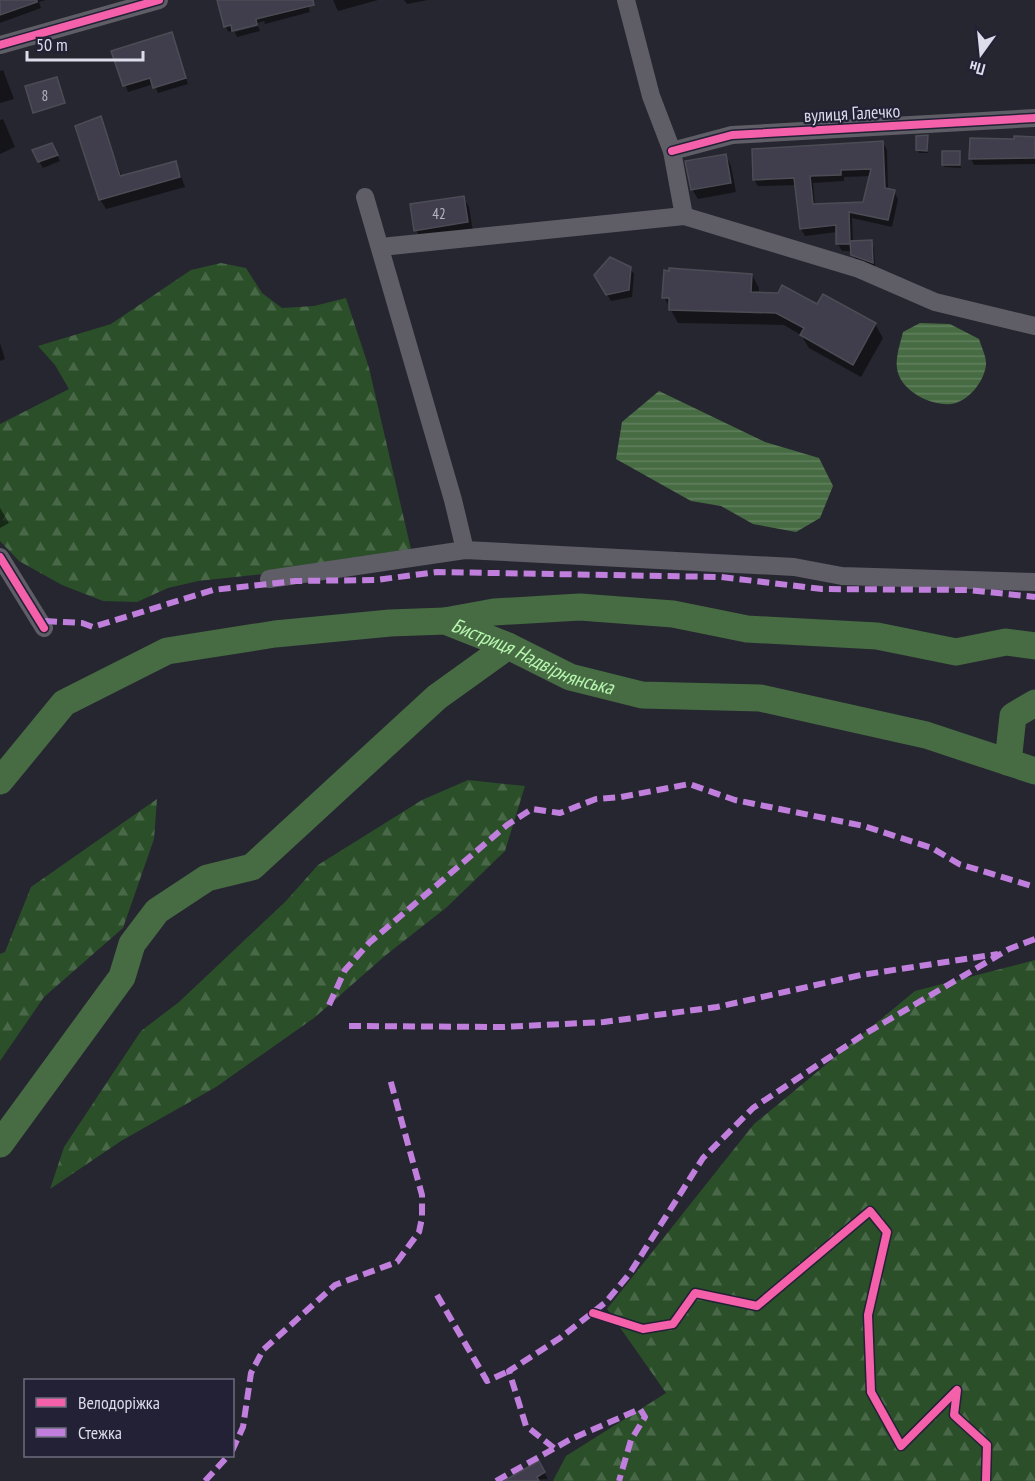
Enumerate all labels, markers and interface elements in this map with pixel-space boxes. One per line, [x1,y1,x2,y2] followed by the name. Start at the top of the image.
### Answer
[27,24,142,62] scale bar
[951,24,1011,84] north arrow
[36,33,68,56] text: 50 m
[967,57,987,80] text: Пн
[42,86,48,105] house number: 8
[803,99,901,127] street label: вулиця Галечко
[432,204,446,223] house number: 42
[448,612,617,701] water label: Бистриця Надвірнянська
[24,1379,234,1457] legend
[78,1391,160,1414] text: Велодоріжка
[78,1421,122,1444] text: Стежка

